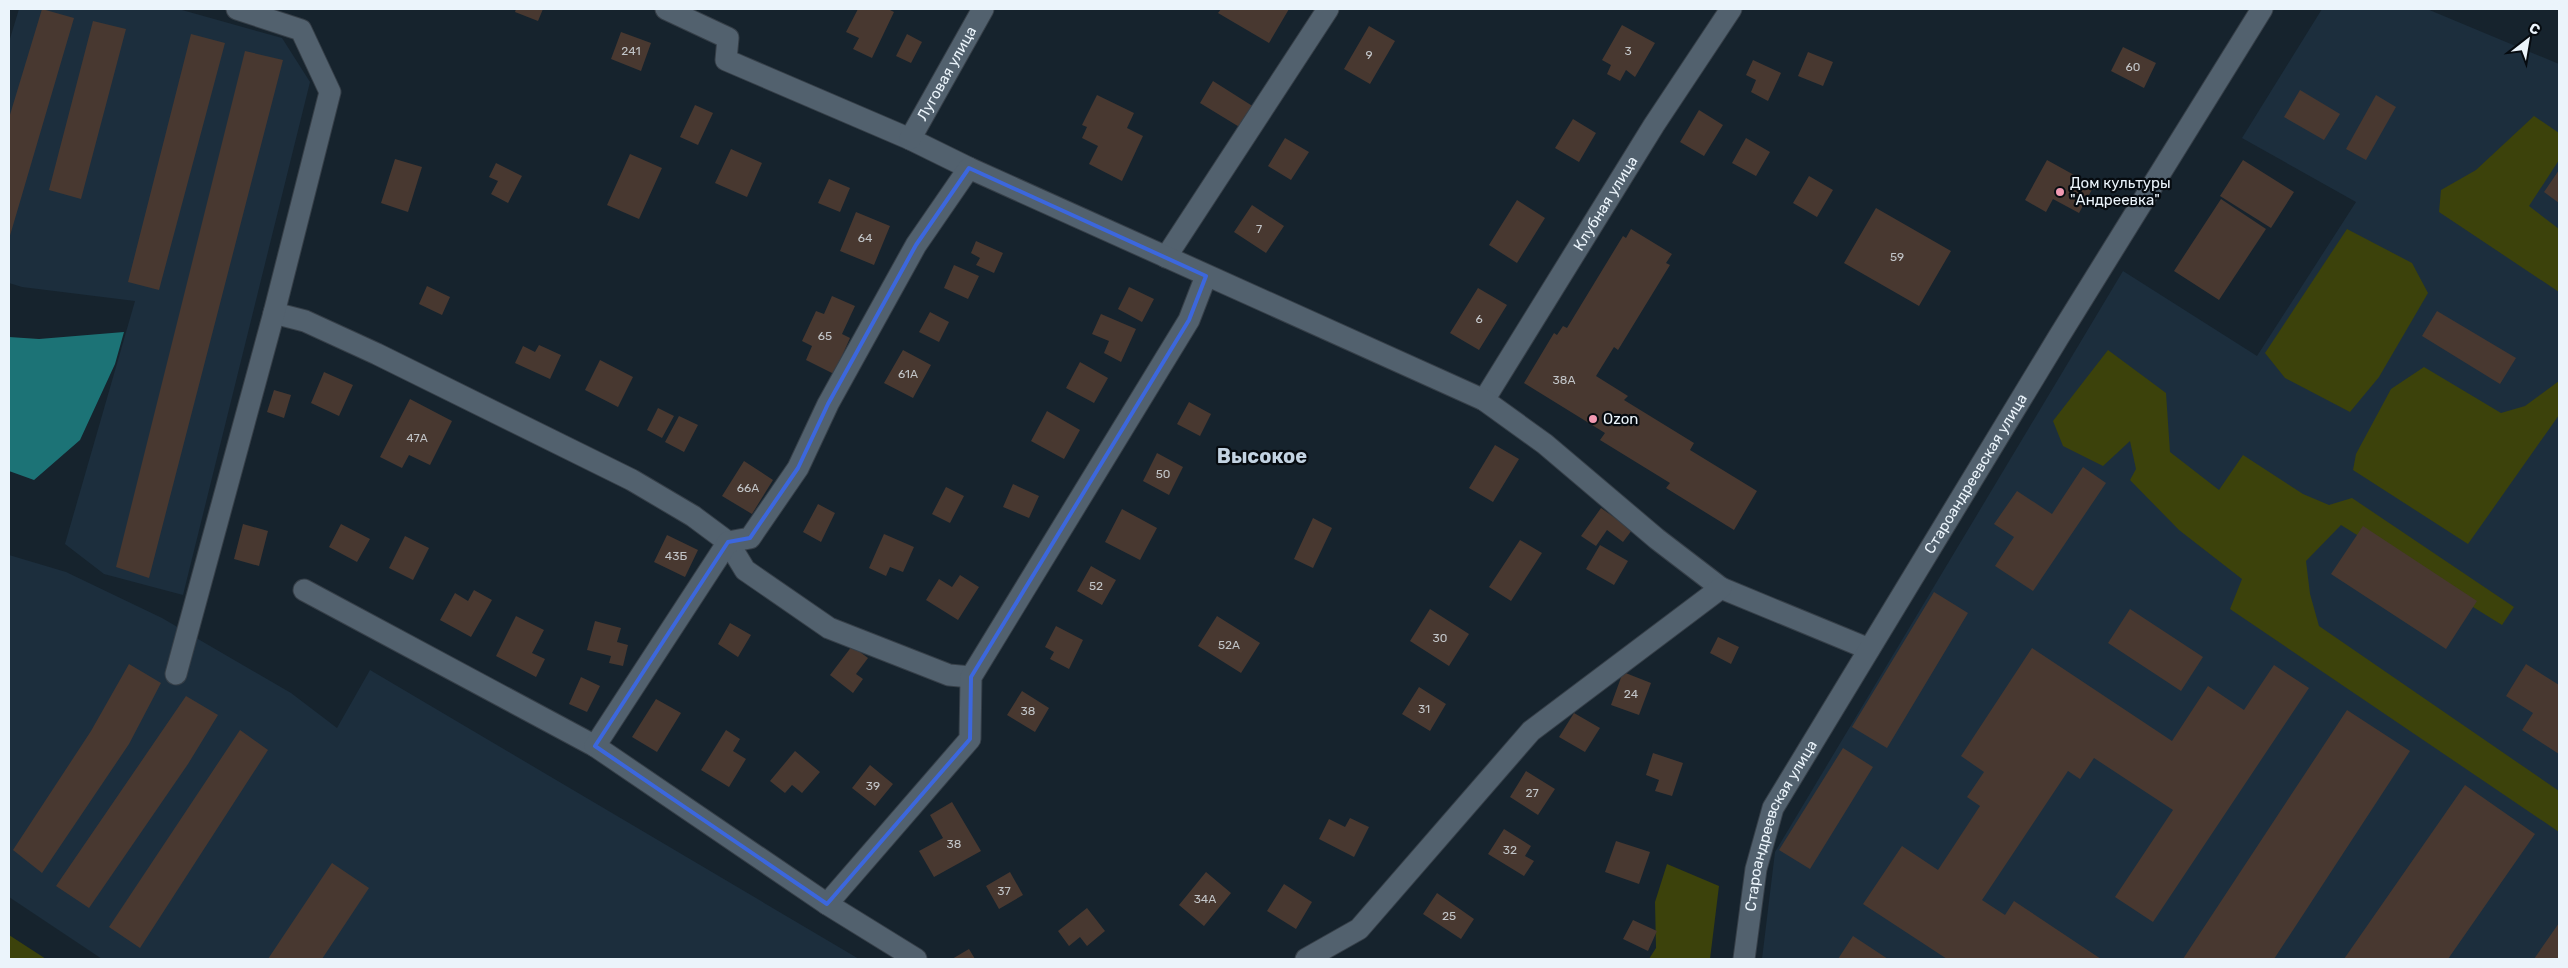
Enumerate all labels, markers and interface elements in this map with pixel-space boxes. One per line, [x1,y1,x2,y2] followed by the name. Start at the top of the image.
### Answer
[2503,15,2553,65] north arrow
[2526,19,2543,39] text: С
[913,23,980,124] street label: Луговая улица
[621,44,641,58] house number: 241
[1624,44,1632,58] house number: 3
[1365,48,1373,62] house number: 9
[2126,60,2140,74] house number: 60
[1569,153,1641,254] street label: Клубная улица
[2070,174,2171,209] place label: Дом культуры "Андреевка"
[2054,186,2066,198] marker: Дом культуры "Андреевка"
[1256,222,1262,236] house number: 7
[858,231,873,245] house number: 64
[1890,250,1904,264] house number: 59
[1475,312,1483,326] house number: 6
[818,329,832,343] house number: 65
[898,367,918,381] house number: 61А
[1553,373,1575,387] house number: 38А
[1920,391,2031,557] street label: Староандреевская улица
[1603,410,1638,428] place label: Ozon
[1587,413,1599,425] marker: Ozon
[406,431,428,445] house number: 47А
[1217,444,1307,468] district label: Высокое
[1156,467,1170,481] house number: 50
[737,481,759,495] house number: 66А
[665,549,687,563] house number: 43Б
[1089,579,1103,593] house number: 52
[1433,631,1447,645] house number: 30
[1218,638,1240,652] house number: 52А
[1624,687,1639,701] house number: 24
[1418,702,1430,716] house number: 31
[1021,704,1035,718] house number: 38
[1741,737,1821,913] street label: Староандреевская улица
[866,779,880,793] house number: 39
[1525,786,1539,800] house number: 27
[947,837,961,851] house number: 38
[1503,843,1517,857] house number: 32
[997,884,1011,898] house number: 37
[1194,892,1216,906] house number: 34А
[1442,909,1456,923] house number: 25

